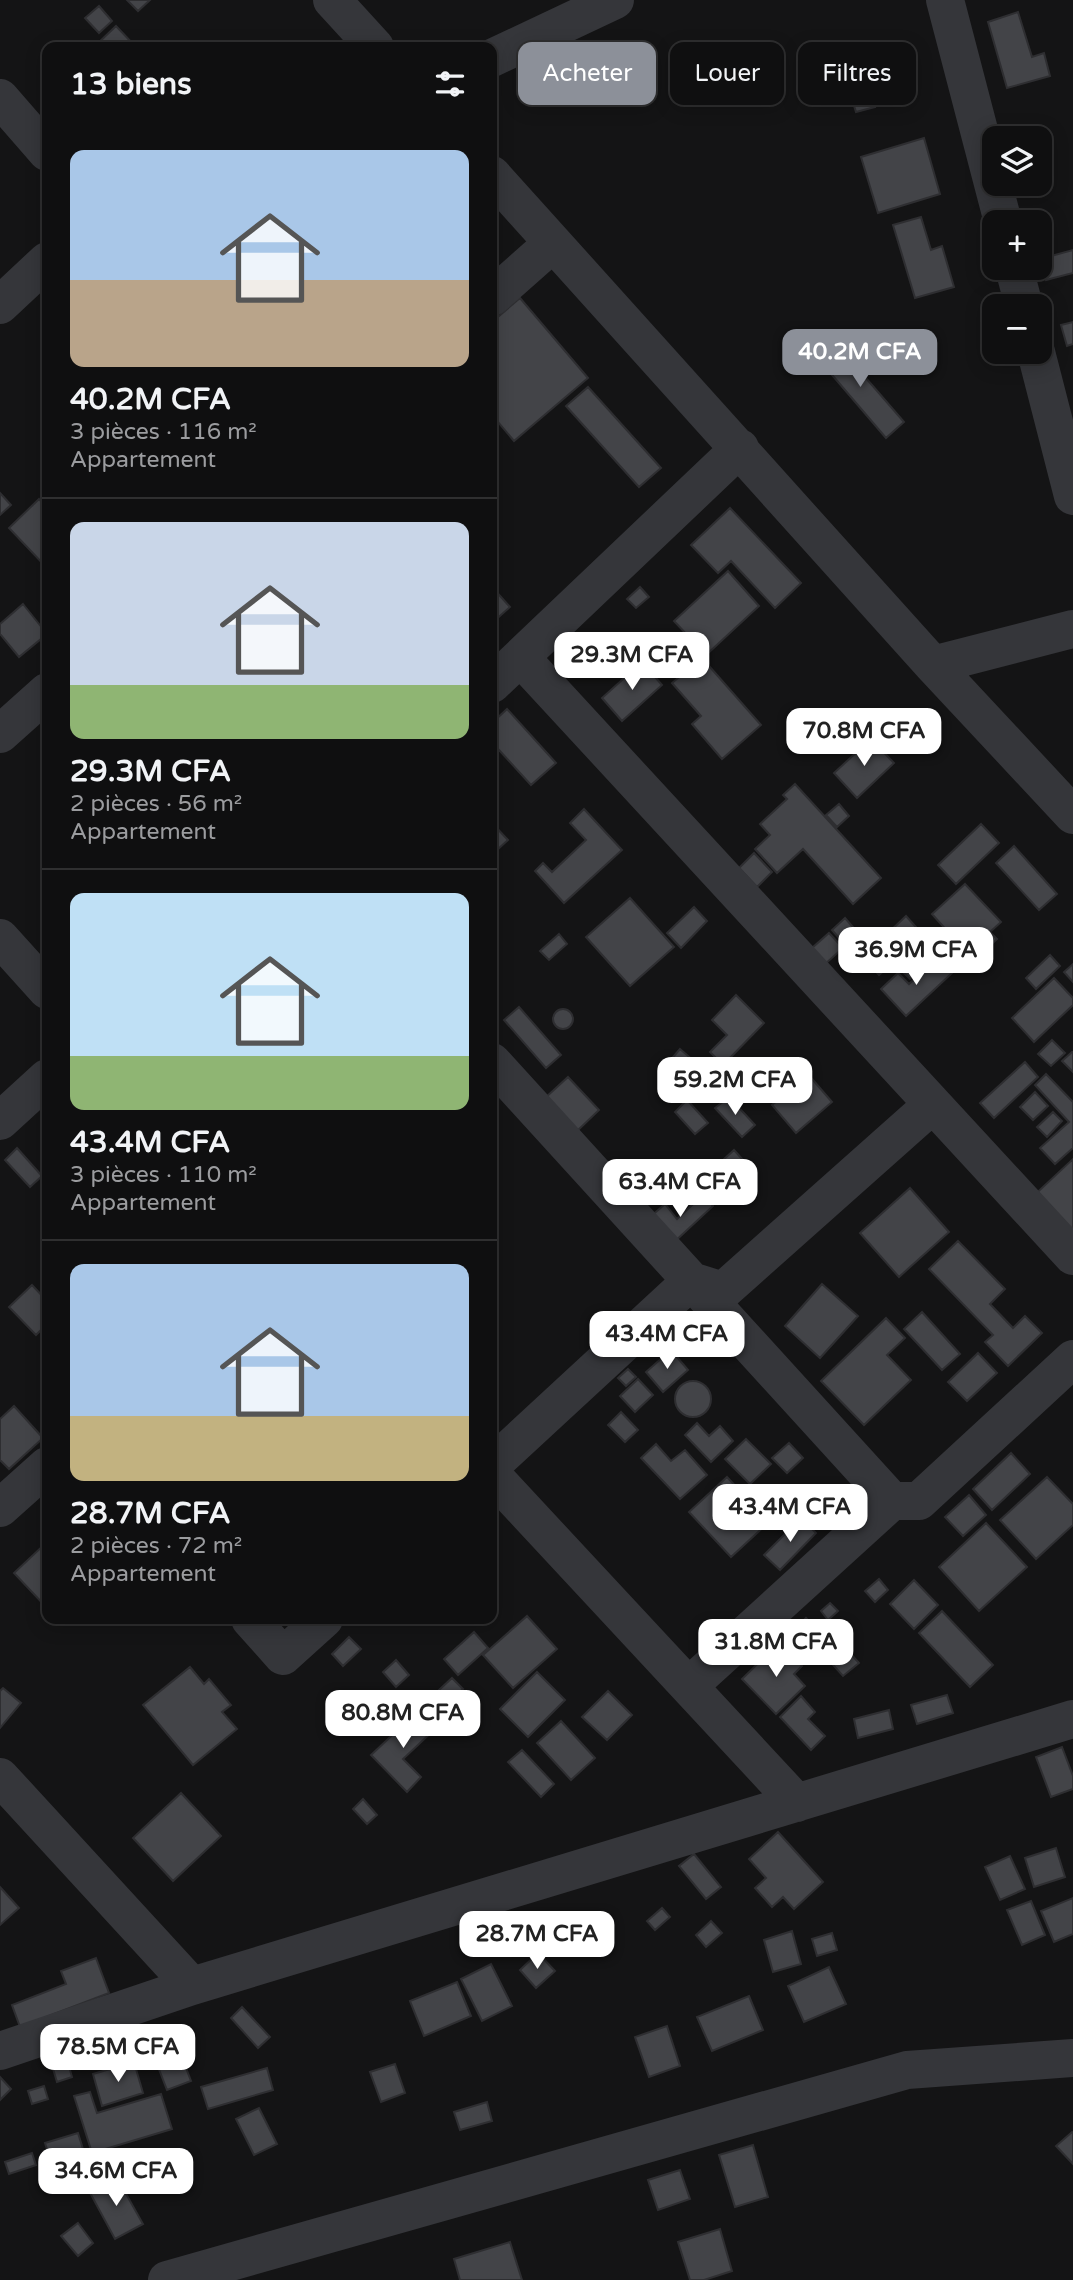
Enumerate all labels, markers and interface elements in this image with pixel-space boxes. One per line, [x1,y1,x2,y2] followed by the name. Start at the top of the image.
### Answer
[518,42,656,105] chip: Acheter
[670,42,784,105] chip: Louer
[798,42,916,105] chip: Filtres
[431,65,469,103] icon: filters
[70,66,192,103] text: 13 biens
[982,126,1052,364] map controls
[982,126,1052,196] button: layers
[207,195,333,321] icon: home
[982,210,1052,280] button: +
[982,294,1052,364] button: −
[780,330,940,389] pin: 40.2M CFA
[798,338,922,366] text: 40.2M CFA
[70,381,231,418] text: 40.2M CFA
[70,418,257,446] text: 3 pièces · 116 m²
[70,446,216,474] text: Appartement
[207,567,333,693] icon: home
[552,632,712,692] pin: 29.3M CFA
[570,641,694,669] text: 29.3M CFA
[784,708,944,768] pin: 70.8M CFA
[802,717,926,745] text: 70.8M CFA
[70,753,231,790] text: 29.3M CFA
[70,790,242,818] text: 2 pièces · 56 m²
[70,818,216,846] text: Appartement
[836,928,996,987] pin: 36.9M CFA
[854,936,978,964] text: 36.9M CFA
[207,938,333,1064] icon: home
[655,1058,815,1117] pin: 59.2M CFA
[673,1066,797,1094] text: 59.2M CFA
[70,1124,230,1161] text: 43.4M CFA
[600,1160,760,1219] pin: 63.4M CFA
[70,1161,257,1189] text: 3 pièces · 110 m²
[619,1168,741,1196] text: 63.4M CFA
[70,1189,216,1217] text: Appartement
[207,1309,333,1435] icon: home
[587,1312,747,1371] pin: 43.4M CFA
[606,1320,728,1348] text: 43.4M CFA
[710,1484,870,1544] pin: 43.4M CFA
[729,1493,851,1521] text: 43.4M CFA
[70,1495,231,1532] text: 28.7M CFA
[70,1532,242,1560] text: 2 pièces · 72 m²
[70,1560,216,1588] text: Appartement
[696,1620,856,1679] pin: 31.8M CFA
[714,1628,838,1656] text: 31.8M CFA
[323,1690,483,1750] pin: 80.8M CFA
[341,1699,465,1727] text: 80.8M CFA
[457,1912,617,1971] pin: 28.7M CFA
[475,1920,599,1948] text: 28.7M CFA
[38,2024,198,2084] pin: 78.5M CFA
[56,2033,180,2061] text: 78.5M CFA
[36,2148,196,2208] pin: 34.6M CFA
[54,2157,178,2185] text: 34.6M CFA

